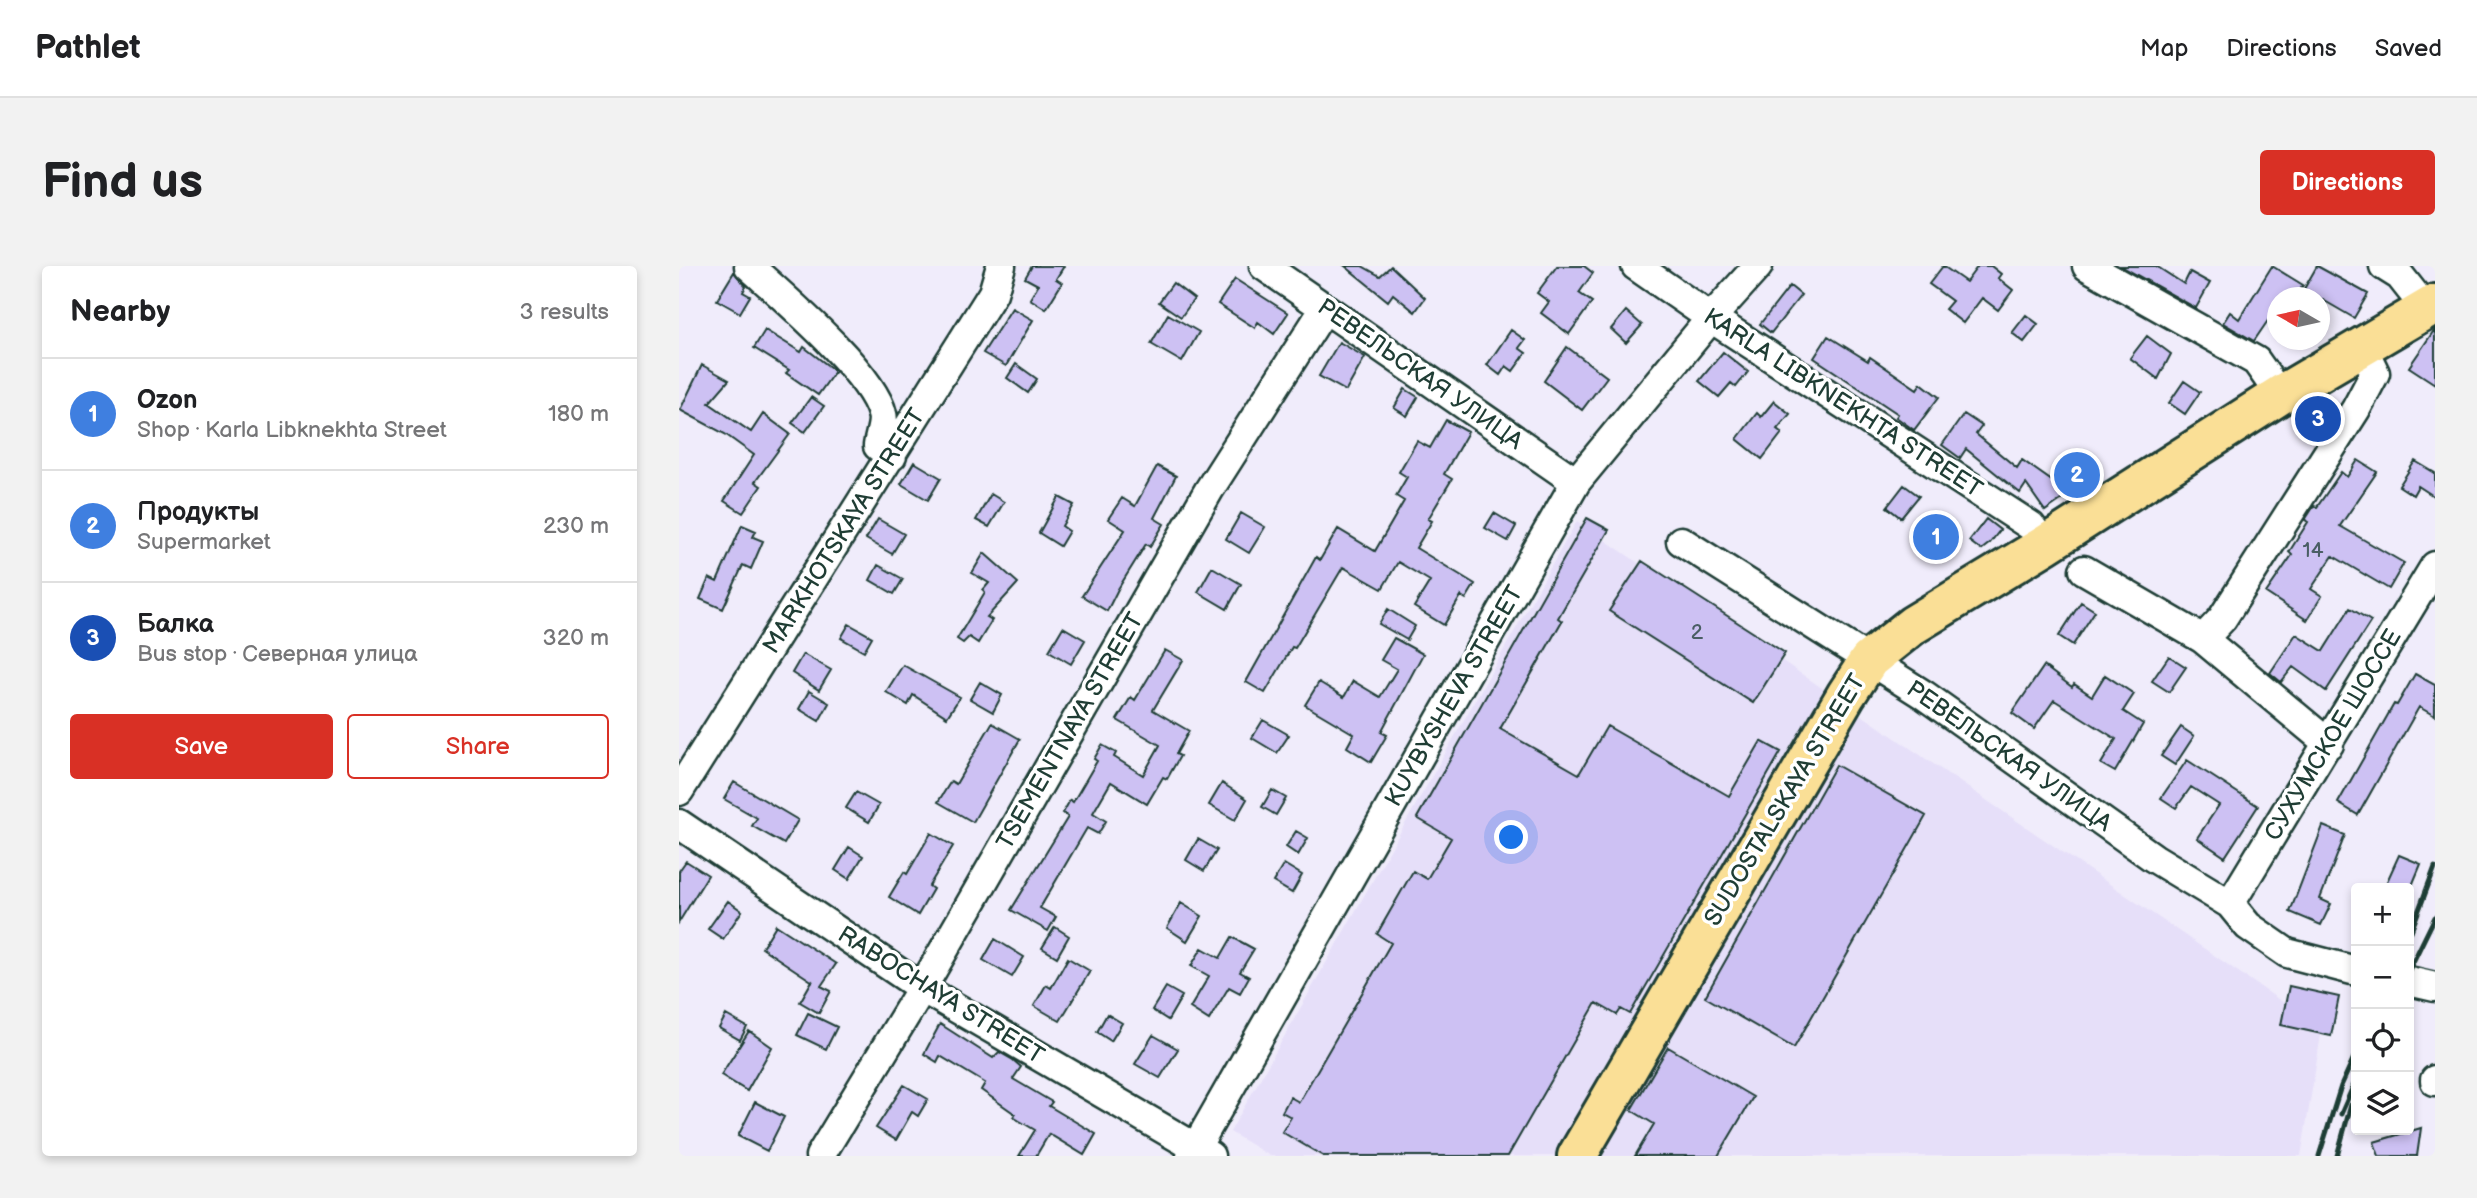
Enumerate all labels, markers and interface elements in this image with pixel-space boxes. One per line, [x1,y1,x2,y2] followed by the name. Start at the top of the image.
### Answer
[35,28,140,68] text: Pathlet
[2140,34,2188,63] text: Map
[2226,34,2337,63] text: Directions
[2375,34,2442,63] text: Saved
[2260,150,2435,215] button: Directions
[42,153,203,212] text: Find us
[2267,287,2330,350] north arrow
[1312,292,1529,456] street label: РЕВЕЛЬСКАЯ УЛИЦА
[70,294,170,330] text: Nearby
[520,298,609,326] text: 3 results
[1698,302,1988,504] street label: KARLA LIBKNEKHTA STREET
[137,385,198,416] text: Ozon
[2295,393,2341,445] pin: 3
[88,400,98,428] text: 1
[548,400,609,428] text: 180 m
[757,403,932,659] street label: MARKHOTSKAYA STREET
[137,416,447,444] text: Shop · Karla Libknekhta Street
[2054,449,2100,501] pin: 2
[137,497,259,528] text: Продукты
[1913,511,1959,563] pin: 1
[86,512,100,540] text: 2
[543,512,609,540] text: 230 m
[137,528,271,556] text: Supermarket
[2303,538,2324,563] house number: 14
[1379,580,1529,812] street label: KUYBYSHEVA STREET
[990,607,1150,854] street label: TSEMENTNAYA STREET
[137,609,214,640] text: Балка
[1691,620,1704,645] house number: 2
[86,624,100,652] text: 3
[543,624,609,652] text: 320 m
[2258,624,2408,846] street label: СУХУМСКОЕ ШОССЕ
[137,640,418,668] text: Bus stop · Северная улица
[1698,668,1872,931] street label: SUDOSTALSKAYA STREET
[1901,674,2118,838] street label: РЕВЕЛЬСКАЯ УЛИЦА
[70,714,333,779] button: Save
[347,714,609,779] button: Share
[1494,820,1528,854] your location
[2351,883,2414,1135] map controls
[2351,883,2414,946] button: +
[833,920,1050,1071] street label: RABOCHAYA STREET
[2351,946,2414,1009] button: −
[2351,1009,2414,1072] button: locate
[2351,1072,2414,1135] button: layers

